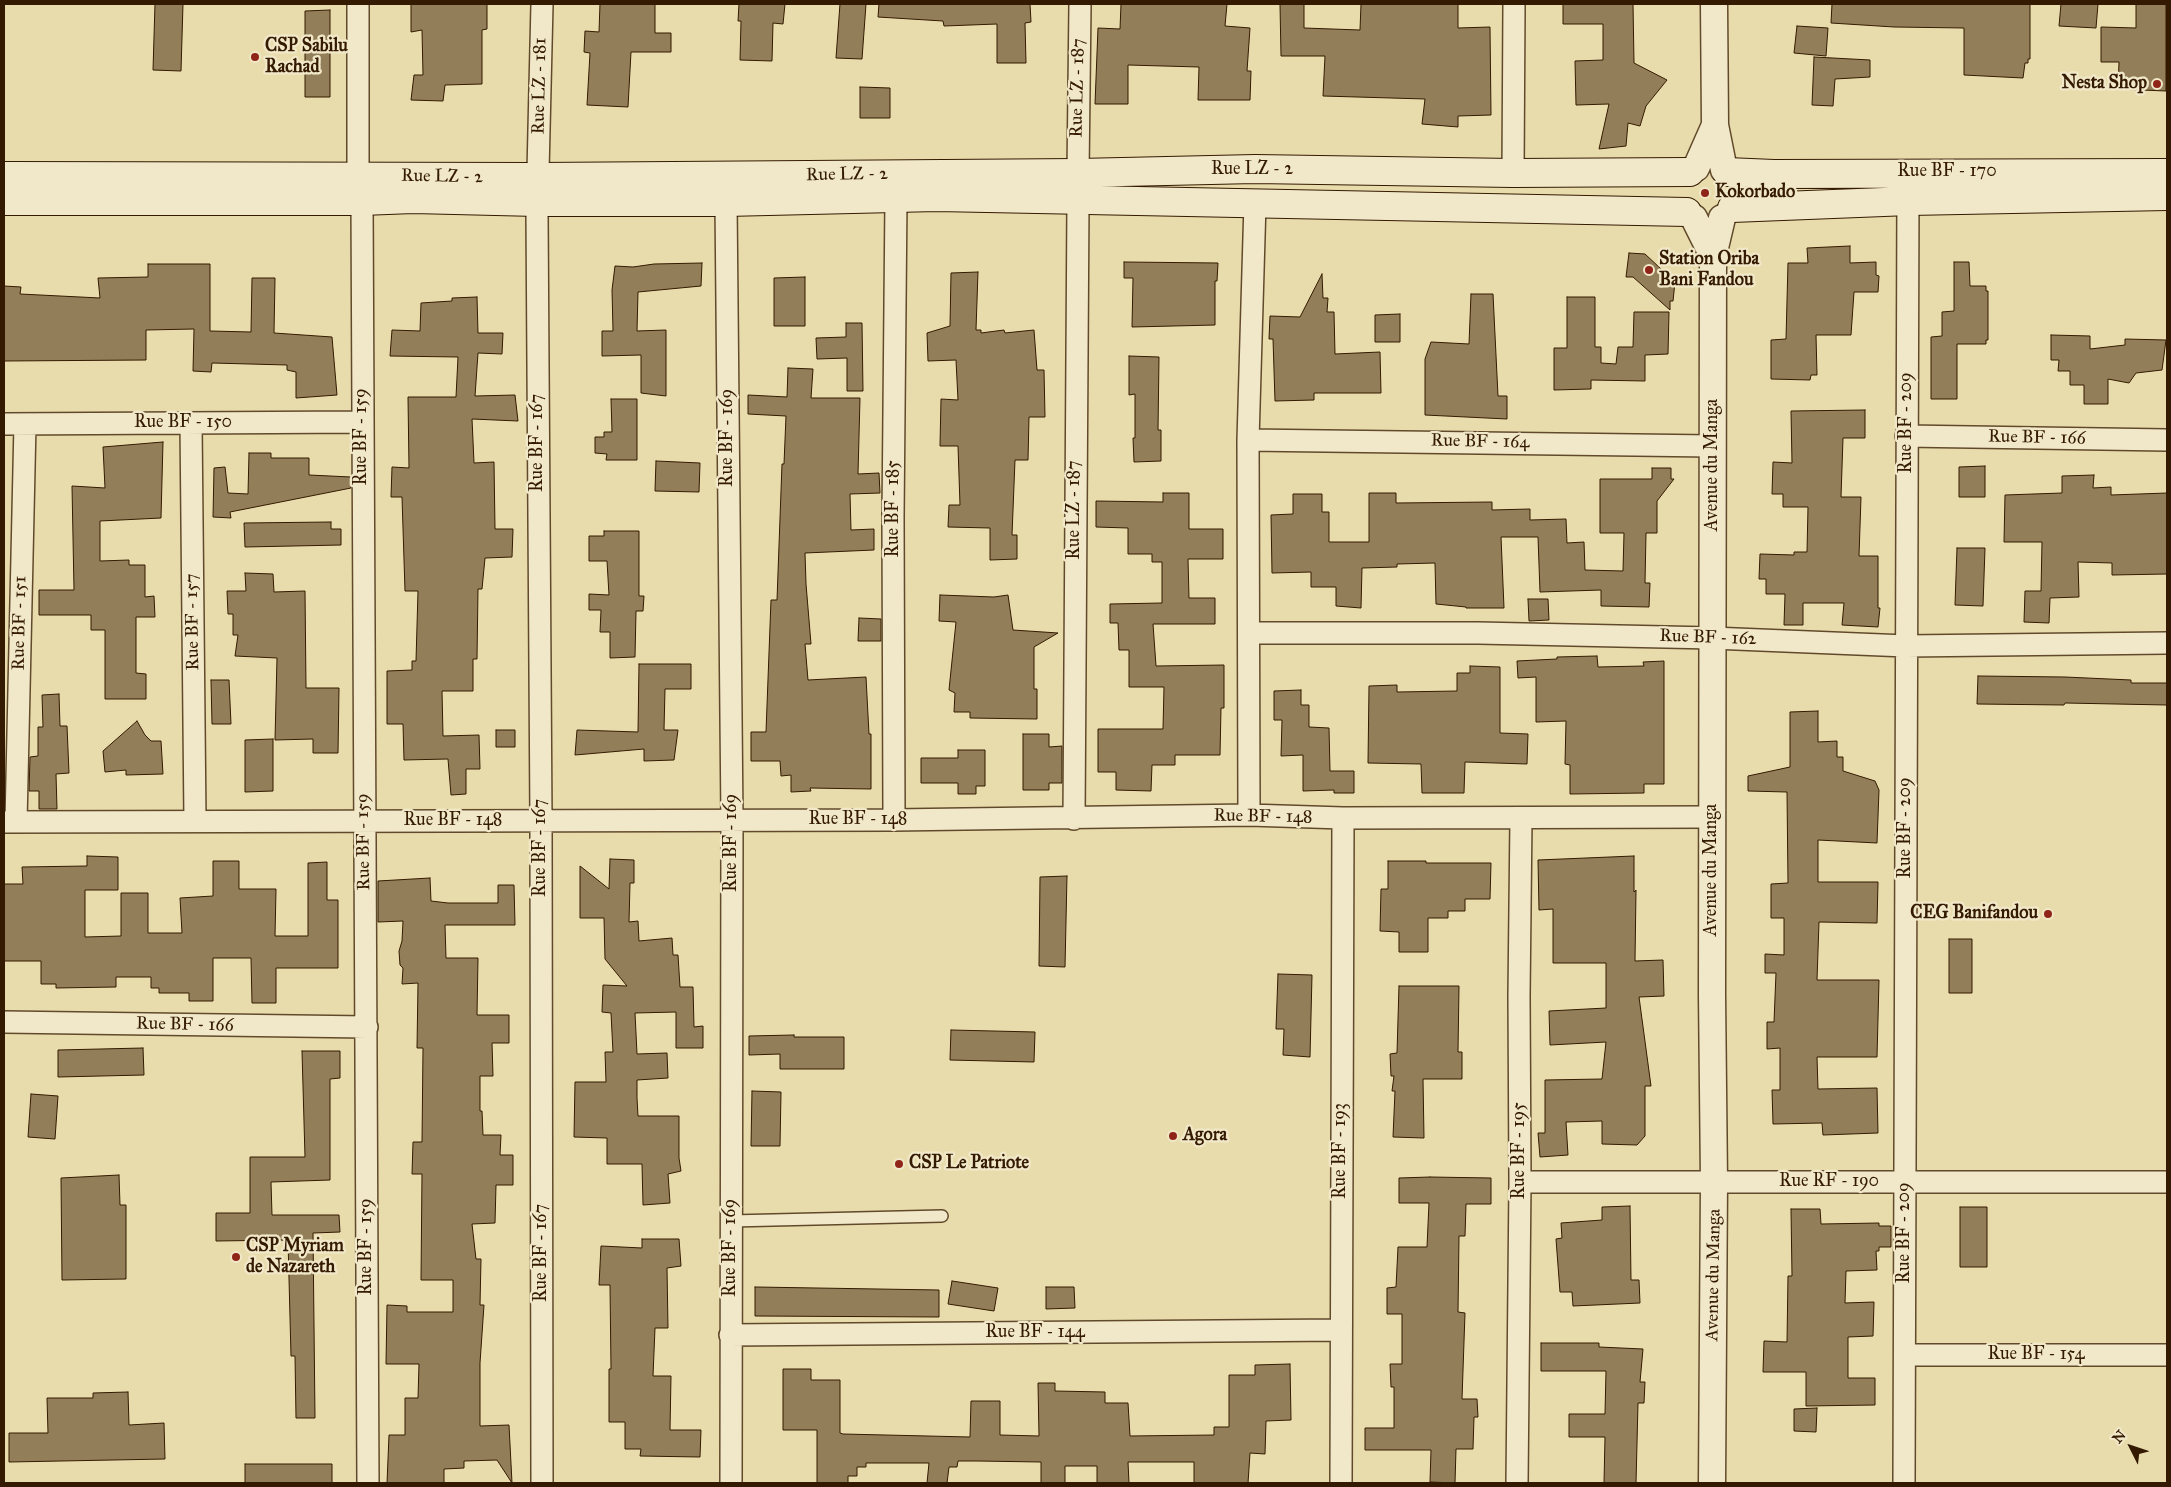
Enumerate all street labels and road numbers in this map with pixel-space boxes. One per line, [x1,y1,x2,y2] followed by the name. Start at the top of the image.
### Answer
[528,37,552,135] street label: Rue LZ - 181
[1066,38,1090,138] street label: Rue LZ - 187
[1211,159,1293,181] street label: Rue LZ - 2
[1897,161,1997,183] street label: Rue BF - 170
[806,163,888,187] street label: Rue LZ - 2
[401,165,483,189] street label: Rue LZ - 2
[1896,372,1918,474] street label: Rue BF - 209
[351,388,373,486] street label: Rue BF - 159
[717,389,739,487] street label: Rue BF - 169
[527,394,549,492] street label: Rue BF - 167
[1702,399,1724,531] street label: Avenue du Manga
[134,412,232,434] street label: Rue BF - 150
[1988,426,2086,450] street label: Rue BF - 166
[1431,430,1529,454] street label: Rue BF - 164
[883,460,905,558] street label: Rue BF - 185
[1064,460,1086,560] street label: Rue LZ - 187
[181,573,205,671] street label: Rue BF - 157
[8,576,32,670] street label: Rue BF - 151
[1659,626,1757,650] street label: Rue BF - 162
[1895,777,1917,879] street label: Rue BF - 209
[352,793,376,891] street label: Rue BF - 159
[721,794,743,892] street label: Rue BF - 169
[530,799,552,897] street label: Rue BF - 167
[1701,804,1723,936] street label: Avenue du Manga
[1213,805,1313,829] street label: Rue BF - 148
[809,809,907,831] street label: Rue BF - 148
[404,810,502,832] street label: Rue BF - 148
[136,1013,234,1037] street label: Rue BF - 166
[1509,1102,1531,1200] street label: Rue BF - 195
[1330,1103,1352,1199] street label: Rue BF - 193
[1779,1171,1879,1193] street label: Rue RF - 190
[1894,1182,1916,1284] street label: Rue BF - 209
[356,1198,378,1296] street label: Rue BF - 159
[720,1199,742,1297] street label: Rue BF - 169
[531,1204,553,1302] street label: Rue BF - 167
[1702,1209,1726,1341] street label: Avenue du Manga
[985,1322,1085,1344] street label: Rue BF - 144
[1987,1344,2085,1366] street label: Rue BF - 154

